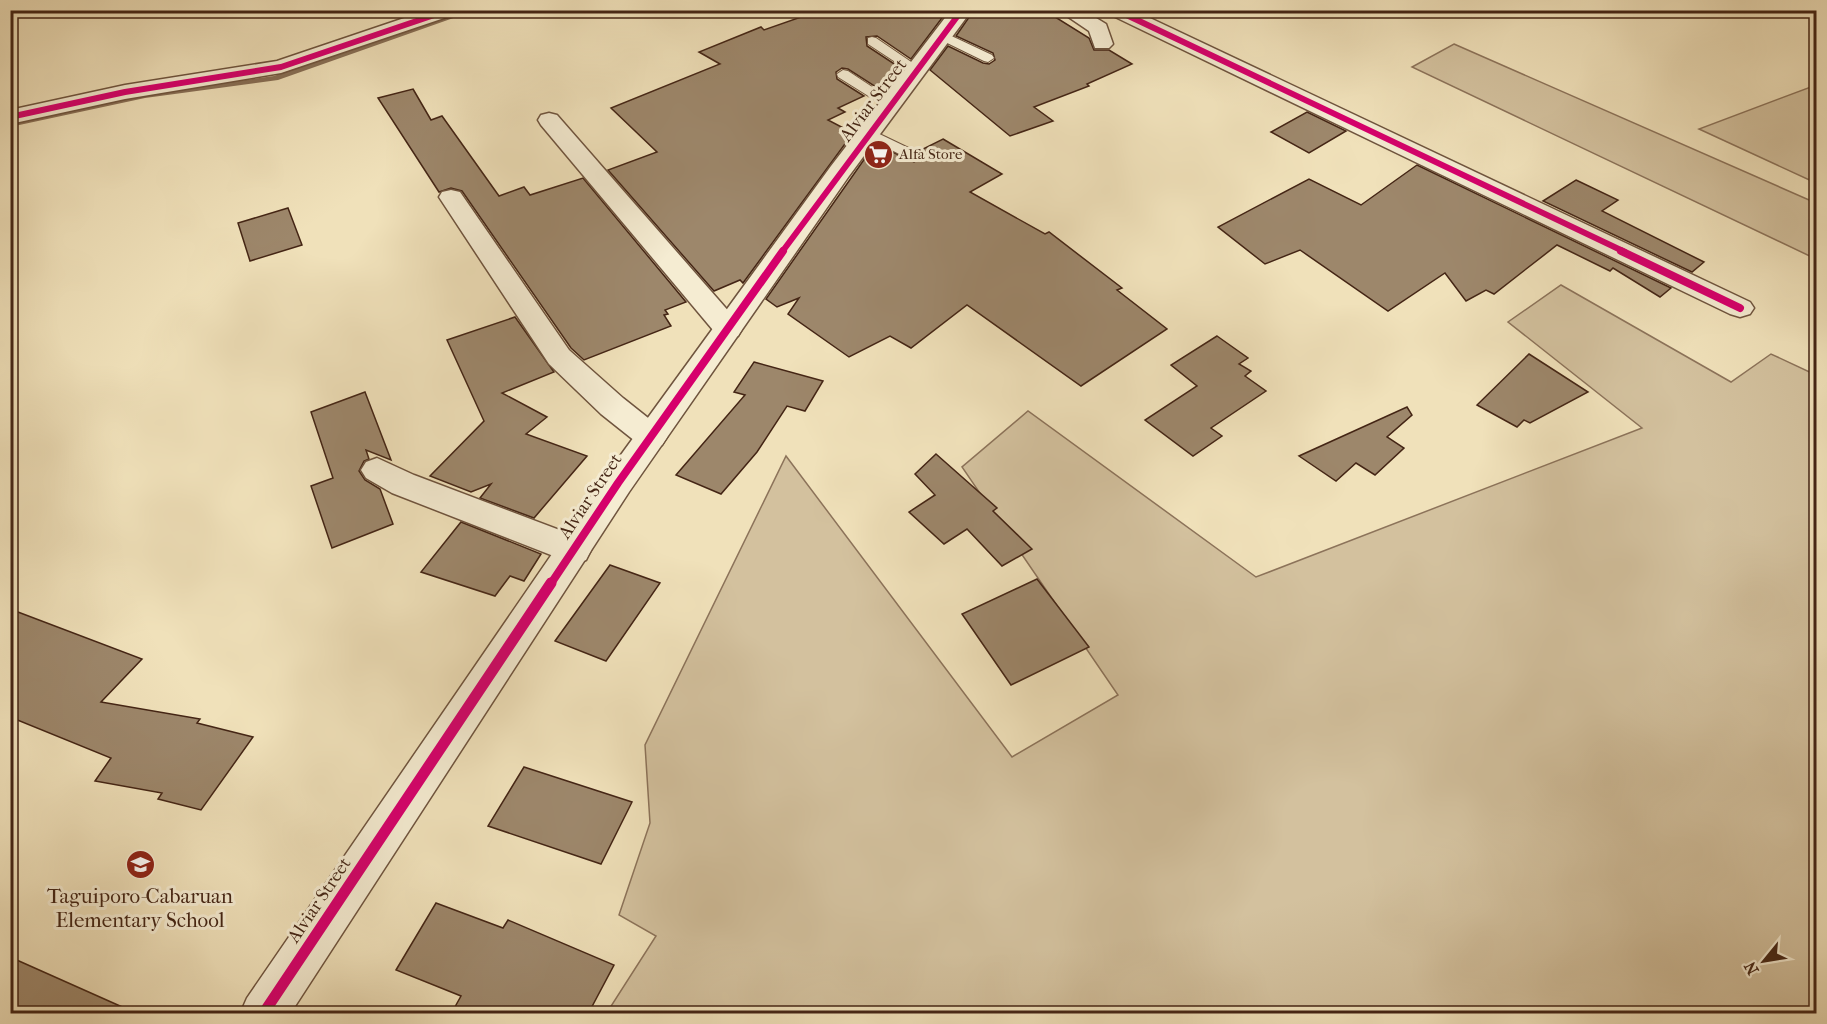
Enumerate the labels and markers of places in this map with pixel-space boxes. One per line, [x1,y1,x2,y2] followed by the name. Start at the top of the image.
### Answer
[862,138,894,170] supermarket icon: Alfa Store
[898,145,963,163] place label: Alfa Store
[124,849,156,881] school or university icon: Taguiporo-Cabaruan Elementary School
[47,884,233,932] place label: Taguiporo-Cabaruan Elementary School

